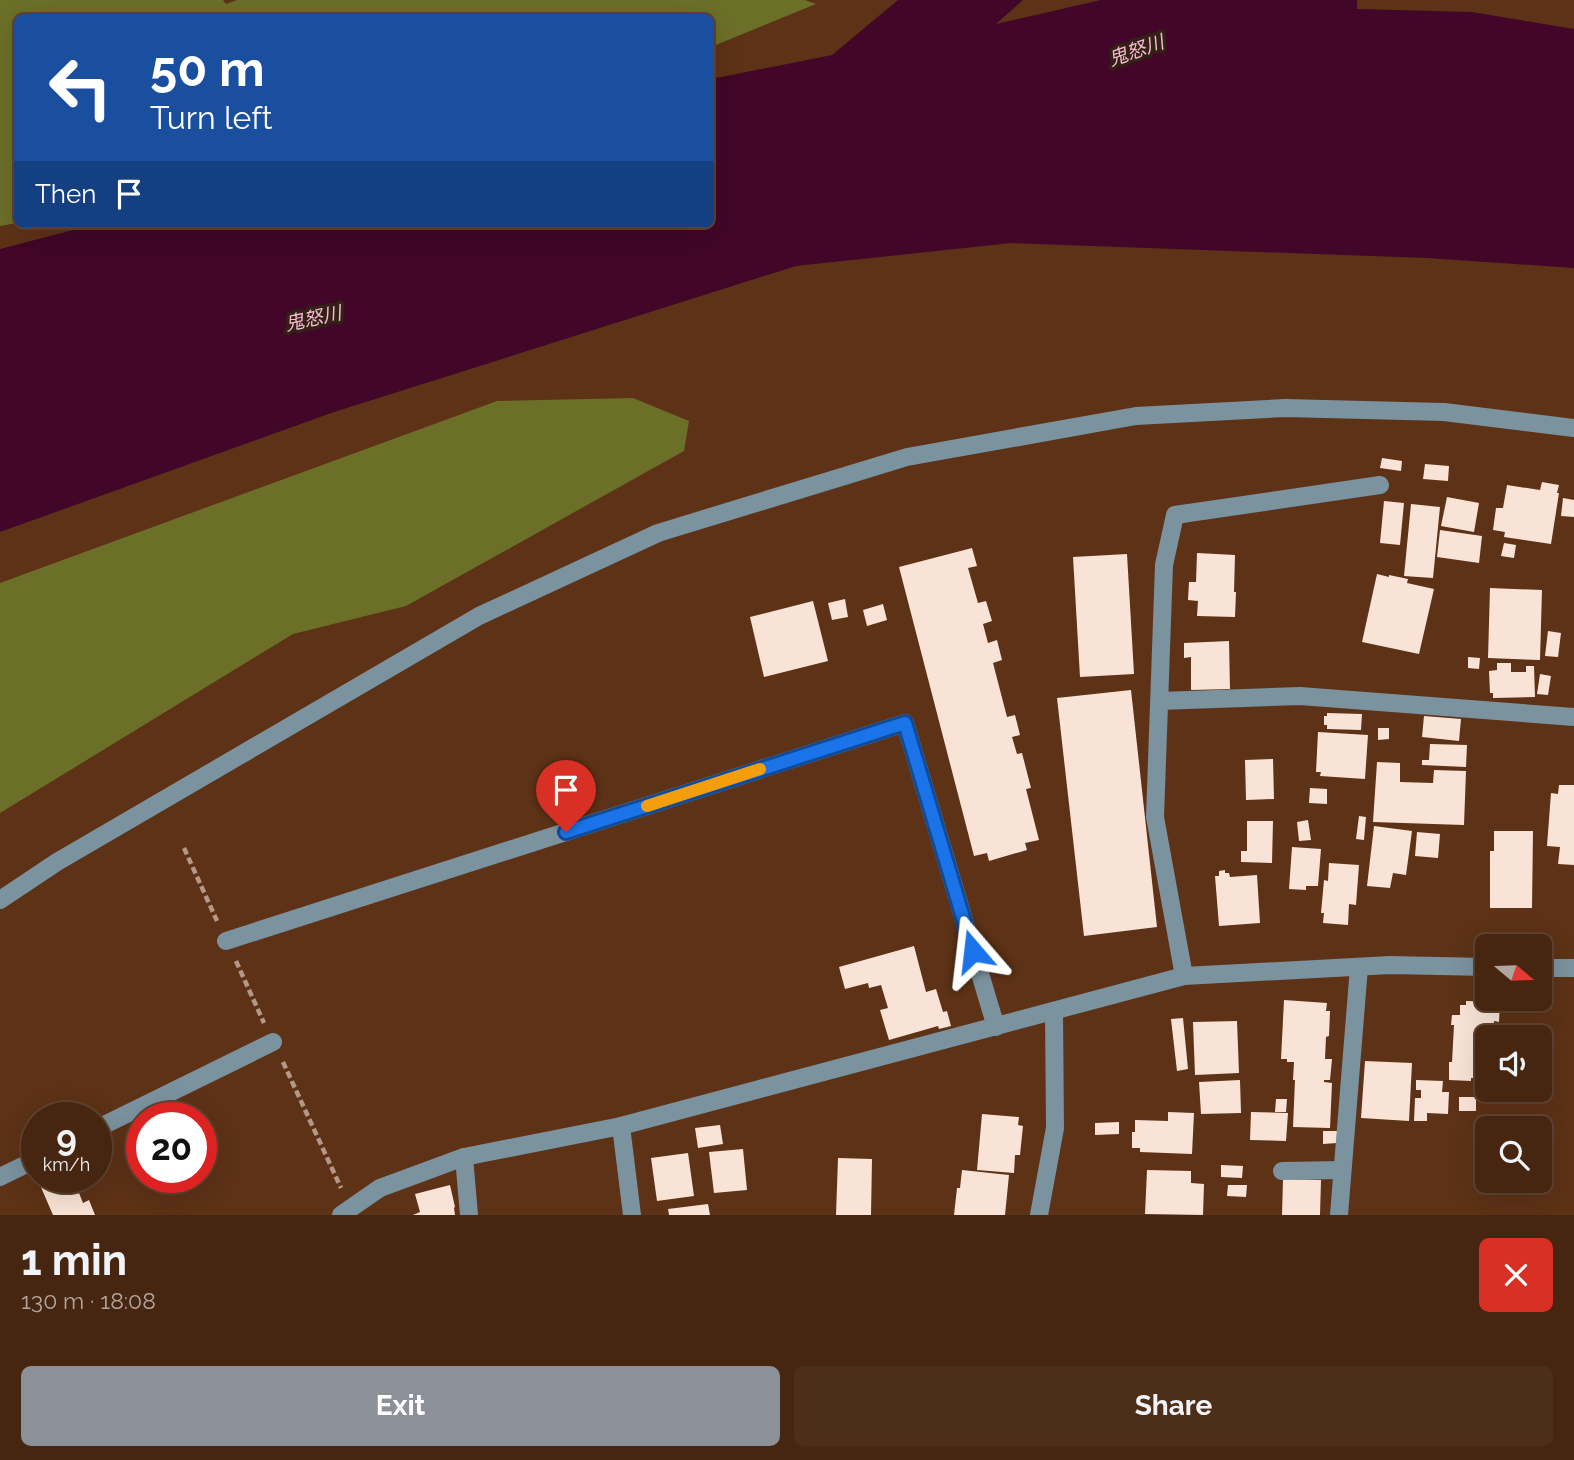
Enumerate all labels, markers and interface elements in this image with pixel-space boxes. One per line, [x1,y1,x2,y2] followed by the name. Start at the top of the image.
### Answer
[1105,30,1168,70] water label: 鬼怒川
[150,40,265,97] text: 50 m
[35,42,126,133] icon: left
[150,99,272,136] text: Turn left
[110,175,148,213] icon: arrive
[35,179,96,209] text: Then
[283,301,345,335] water label: 鬼怒川
[536,760,596,832] pin
[547,771,585,809] icon: arrive
[936,914,1010,988] position arrow
[1475,934,1552,1012] north arrow
[1475,934,1552,1193] map controls
[1475,1025,1552,1102] button: sound
[126,1102,217,1193] speed limit sign: 20
[1475,1116,1552,1193] button: search
[56,1118,77,1159] text: 9
[43,1154,90,1175] text: km/h
[21,1236,127,1285] text: 1 min
[1479,1238,1553,1312] button: close
[21,1287,156,1314] text: 130 m · 18:08
[21,1366,780,1446] button: Exit
[794,1366,1553,1446] button: Share

